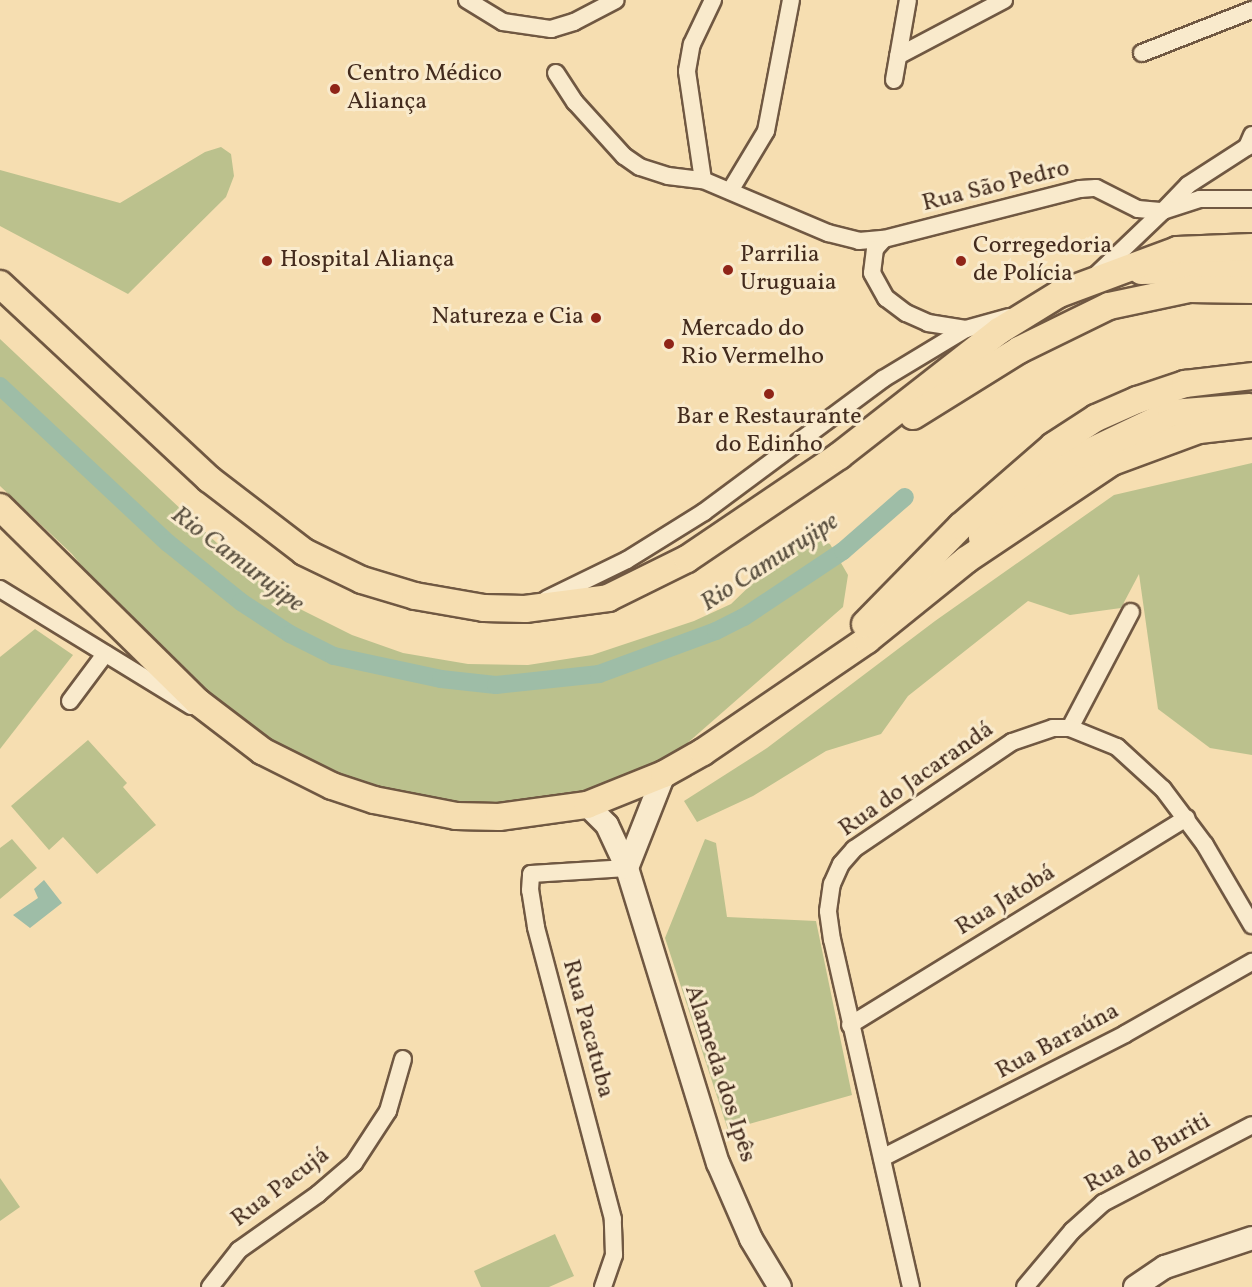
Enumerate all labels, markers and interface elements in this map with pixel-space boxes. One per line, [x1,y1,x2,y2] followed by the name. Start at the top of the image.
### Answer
[347,61,502,117] place label: Centro Médico Aliança
[328,82,342,96] marker: Centro Médico Aliança
[919,155,1073,219] street label: Rua São Pedro
[973,233,1112,289] place label: Corregedoria de Polícia
[740,242,837,298] place label: Parrilia Uruguaia
[280,247,455,275] place label: Hospital Aliança
[258,252,276,270] marker: Hospital Aliança
[954,254,968,268] marker: Corregedoria de Polícia
[721,263,735,277] marker: Parrilia Uruguaia
[431,304,584,332] place label: Natureza e Cia
[589,311,603,325] marker: Natureza e Cia
[681,316,825,372] place label: Mercado do Rio Vermelho
[662,337,676,351] marker: Mercado do Rio Vermelho
[762,387,776,401] marker: Bar e Restaurante do Edinho
[676,404,862,460] place label: Bar e Restaurante do Edinho
[164,500,310,620] water label: Rio Camurujipe
[695,507,845,619] water label: Rio Camurujipe
[834,716,1000,844] street label: Rua do Jacarandá
[951,859,1061,943] street label: Rua Jatobá
[555,957,619,1101] street label: Rua Pacatuba
[677,982,761,1166] street label: Alameda dos Ipês
[991,997,1125,1087] street label: Rua Baraúna
[1080,1108,1216,1200] street label: Rua do Buriti
[226,1142,336,1234] street label: Rua Pacujá

